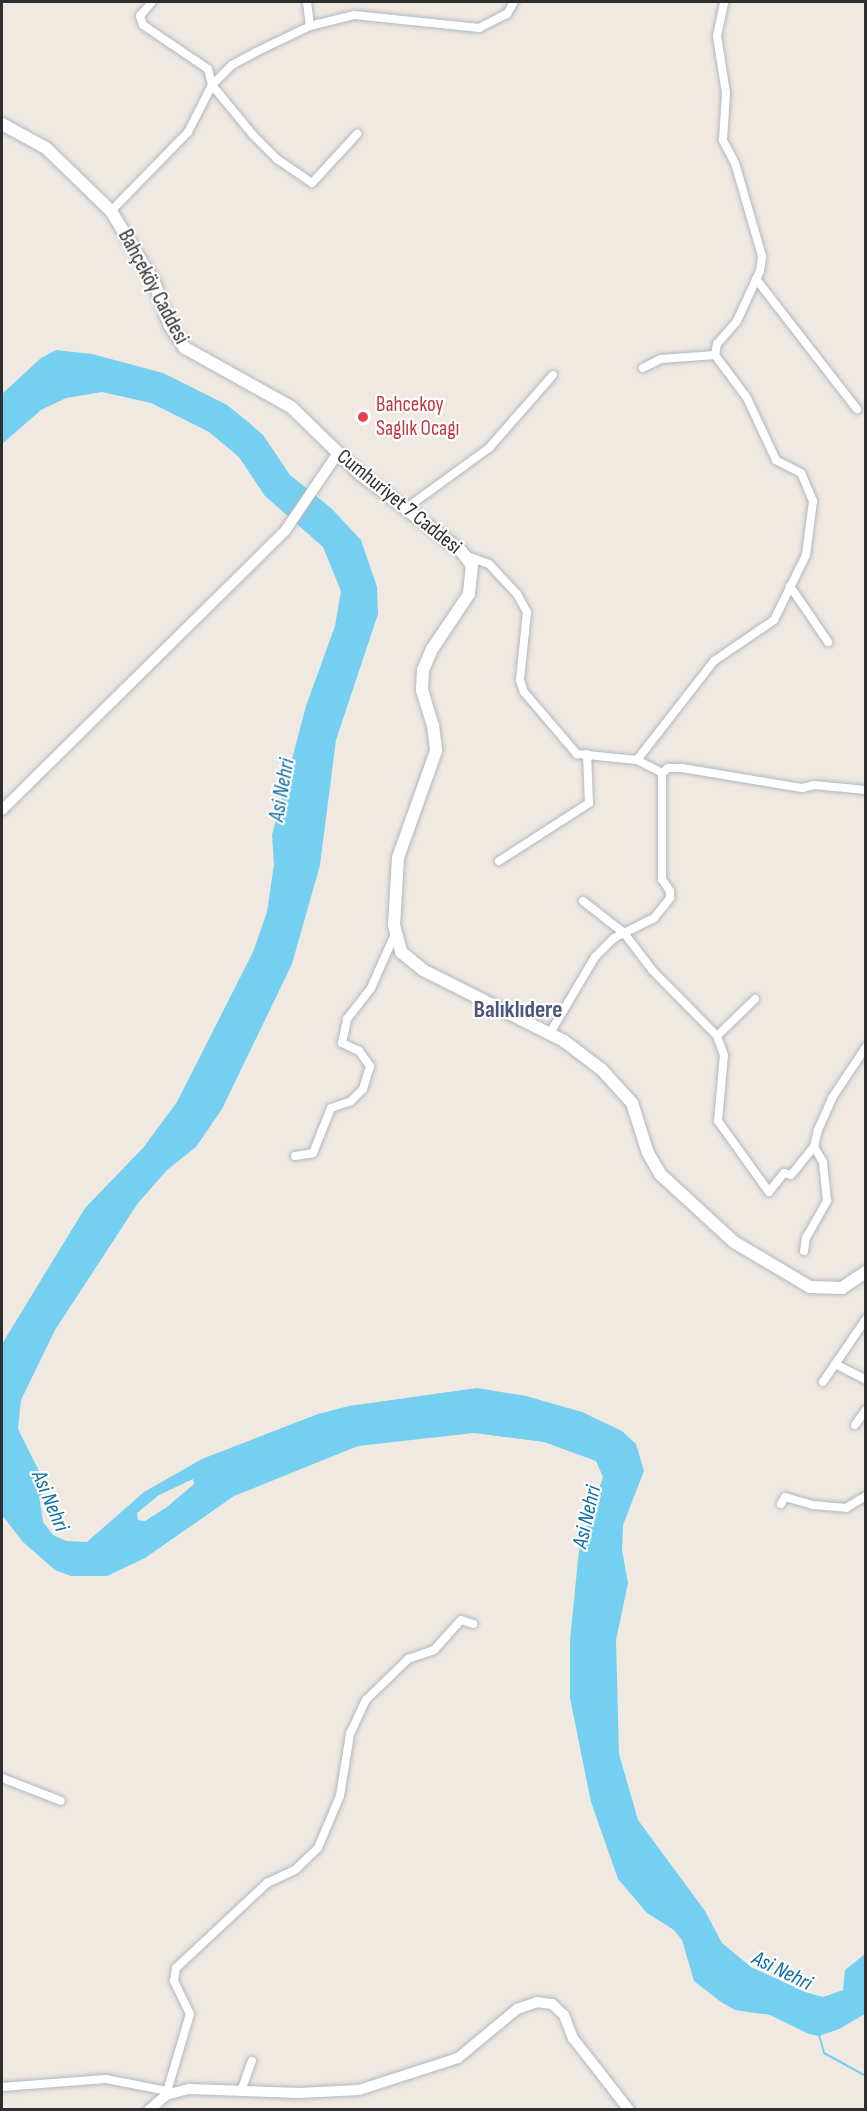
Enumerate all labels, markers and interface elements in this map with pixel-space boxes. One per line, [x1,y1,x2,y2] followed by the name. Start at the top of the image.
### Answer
[112,225,194,349] street label: Bahçeköy Caddesi
[376,392,459,442] place label: Bahcekoy Saglık Ocagı
[354,408,372,426] marker: Bahcekoy Saglık Ocagı
[332,444,466,560] street label: Cumhuriyet 7 Caddesi
[263,756,301,824] water label: Asi Nehri
[473,996,563,1024] district label: Balıklıdere
[25,1467,75,1535] water label: Asi Nehri
[567,1483,607,1551] water label: Asi Nehri
[748,1945,816,1997] water label: Asi Nehri

